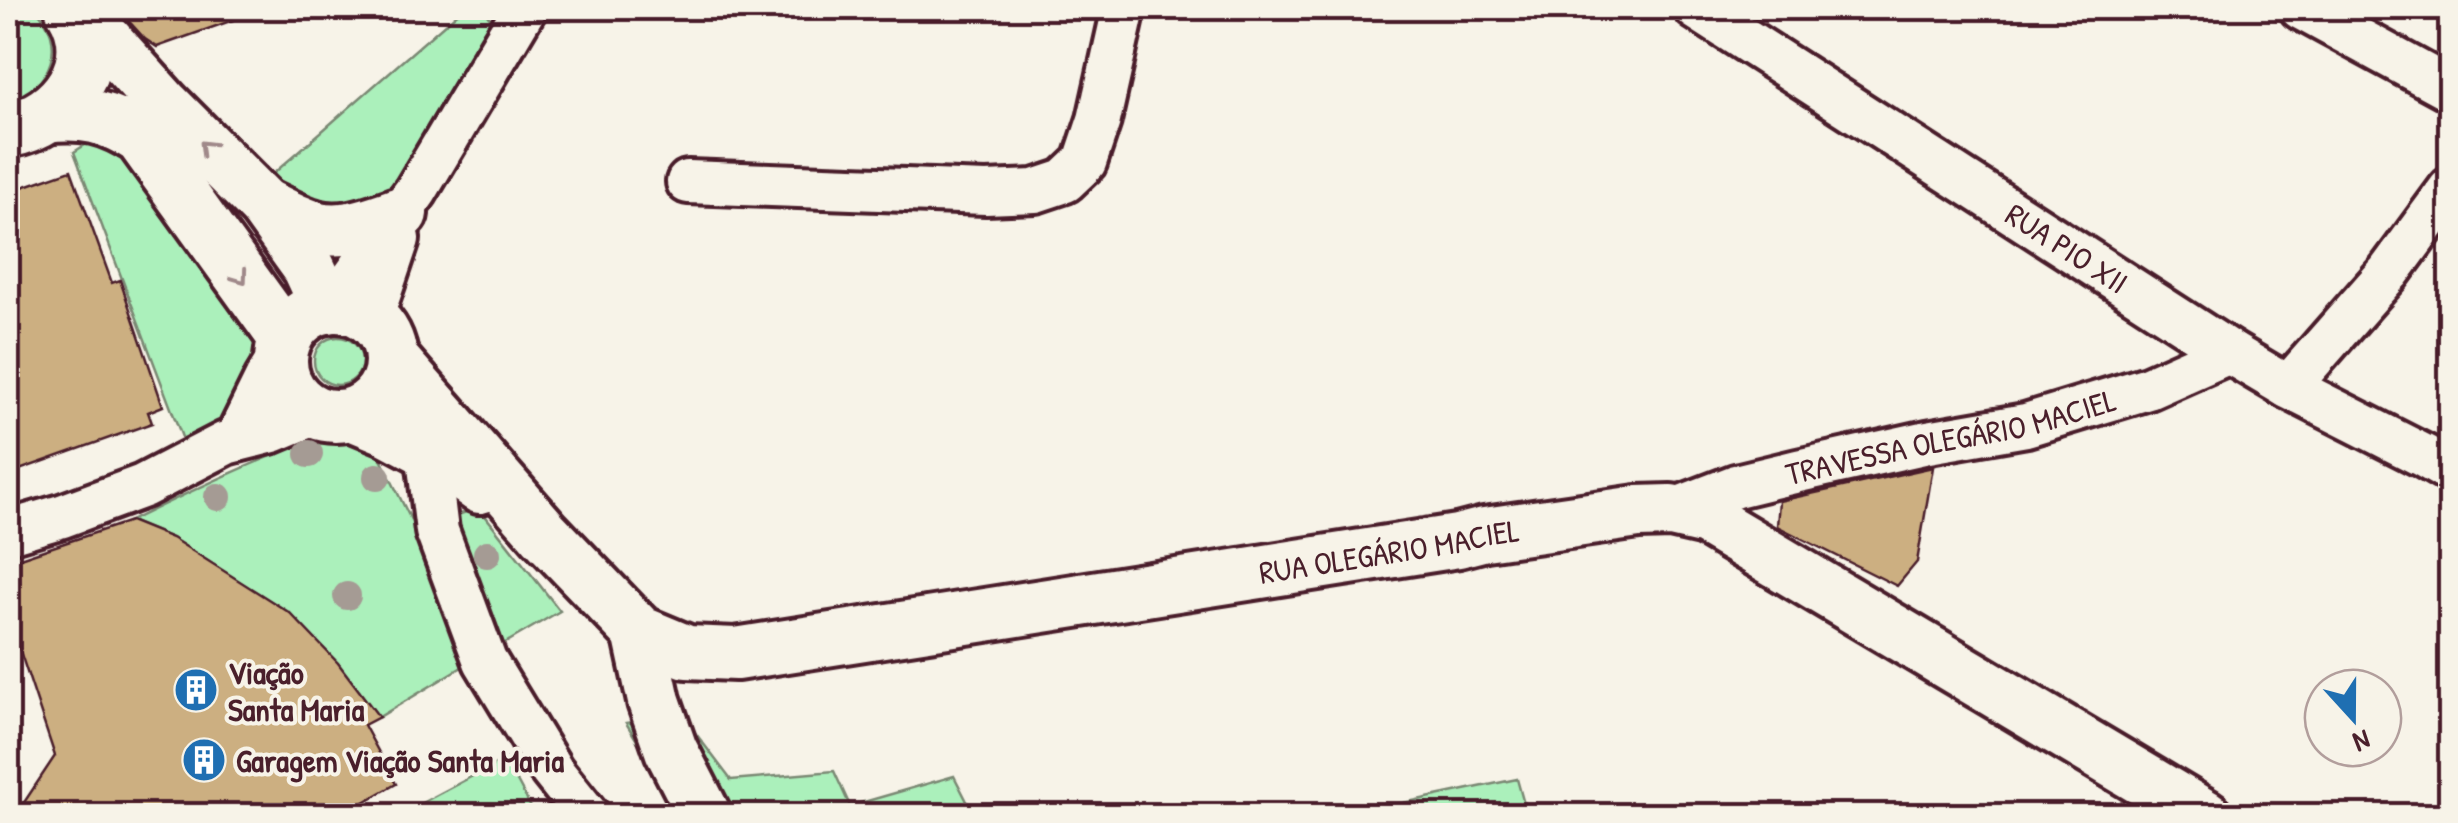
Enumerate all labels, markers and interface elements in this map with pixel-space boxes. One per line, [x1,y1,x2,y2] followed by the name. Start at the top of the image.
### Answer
[199,140,217,158] one-way arrow
[1998,192,2137,303] street label: RUA PIO XII
[229,265,247,284] one-way arrow
[1781,377,2121,495] street label: TRAVESSA OLEGÁRIO MACIEL
[1256,508,1522,593] street label: RUA OLEGÁRIO MACIEL
[228,651,365,731] place label: Viação Santa Maria
[173,667,219,713] building icon: Viação Santa Maria
[2303,668,2403,768] north arrow
[2348,721,2376,762] text: N
[181,737,227,783] building icon: Garagem Viação Santa Maria
[236,739,564,783] place label: Garagem Viação Santa Maria

